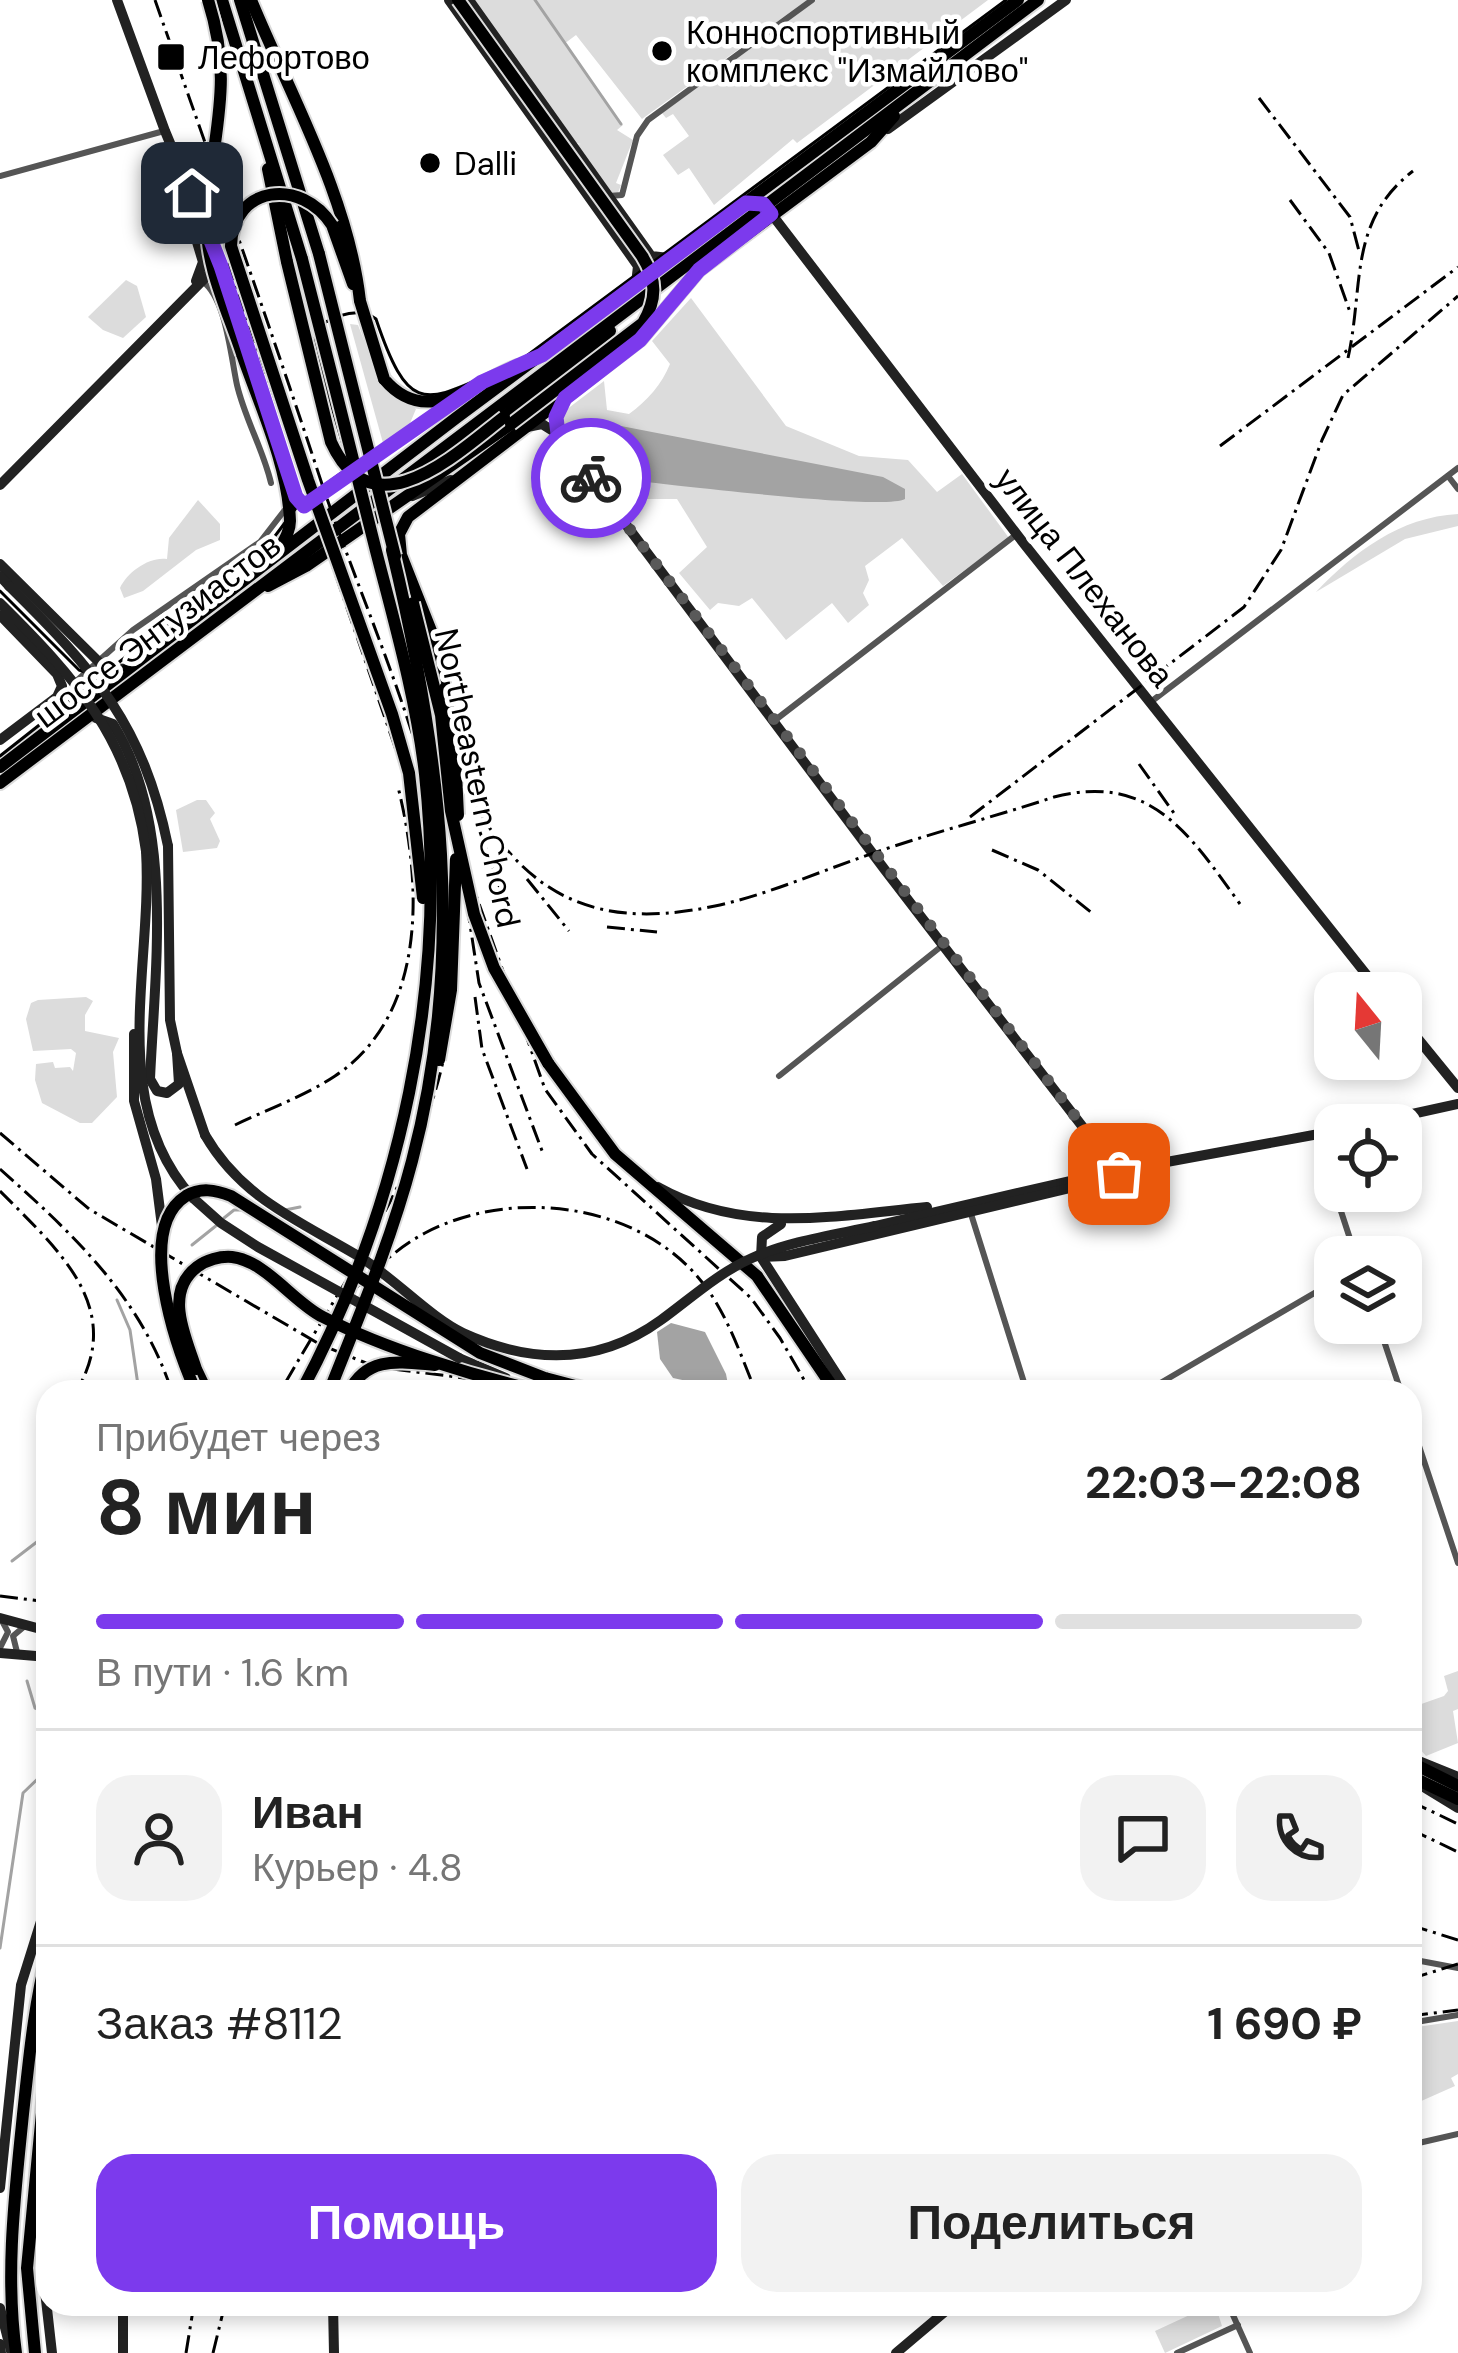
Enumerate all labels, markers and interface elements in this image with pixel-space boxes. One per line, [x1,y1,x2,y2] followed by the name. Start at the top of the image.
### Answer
[686,11,1028,92] place label: Конноспортивный комплекс "Измайлово"
[198,36,370,79] place label: Лефортово
[649,38,675,64] marker: Конноспортивный комплекс "Измайлово"
[155,41,187,73] marker: Лефортово
[141,142,243,244] pin
[454,142,517,185] place label: Dalli
[417,150,443,176] marker: Dalli
[159,160,225,226] icon: home
[531,418,651,538] courier
[558,445,624,511] icon: bike
[986,459,1184,696] street label: улица Плеханова
[25,524,289,737] street label: шоссе Энтузиастов
[425,625,530,932] street label: Northeastern Chord
[1314,972,1422,1080] north arrow
[1314,972,1422,1344] map controls
[1314,1104,1422,1212] button: locate
[1068,1123,1170,1225] pin
[1086,1141,1152,1207] icon: bag
[1314,1236,1422,1344] button: layers
[96,1412,381,1463] text: Прибудет через
[1085,1453,1362,1512] text: 22:03–22:08
[96,1457,316,1558] text: 8 мин
[96,1647,349,1698] text: В пути · 1.6 km
[96,1775,222,1901] button: person
[1080,1775,1206,1901] button: chat
[1236,1775,1362,1901] button: phone
[252,1783,364,1842] text: Иван
[252,1842,463,1893] text: Курьер · 4.8
[96,1994,343,2053] text: Заказ #8112
[1207,1994,1362,2053] text: 1 690 ₽
[96,2154,717,2292] button: Помощь
[741,2154,1362,2292] button: Поделиться

